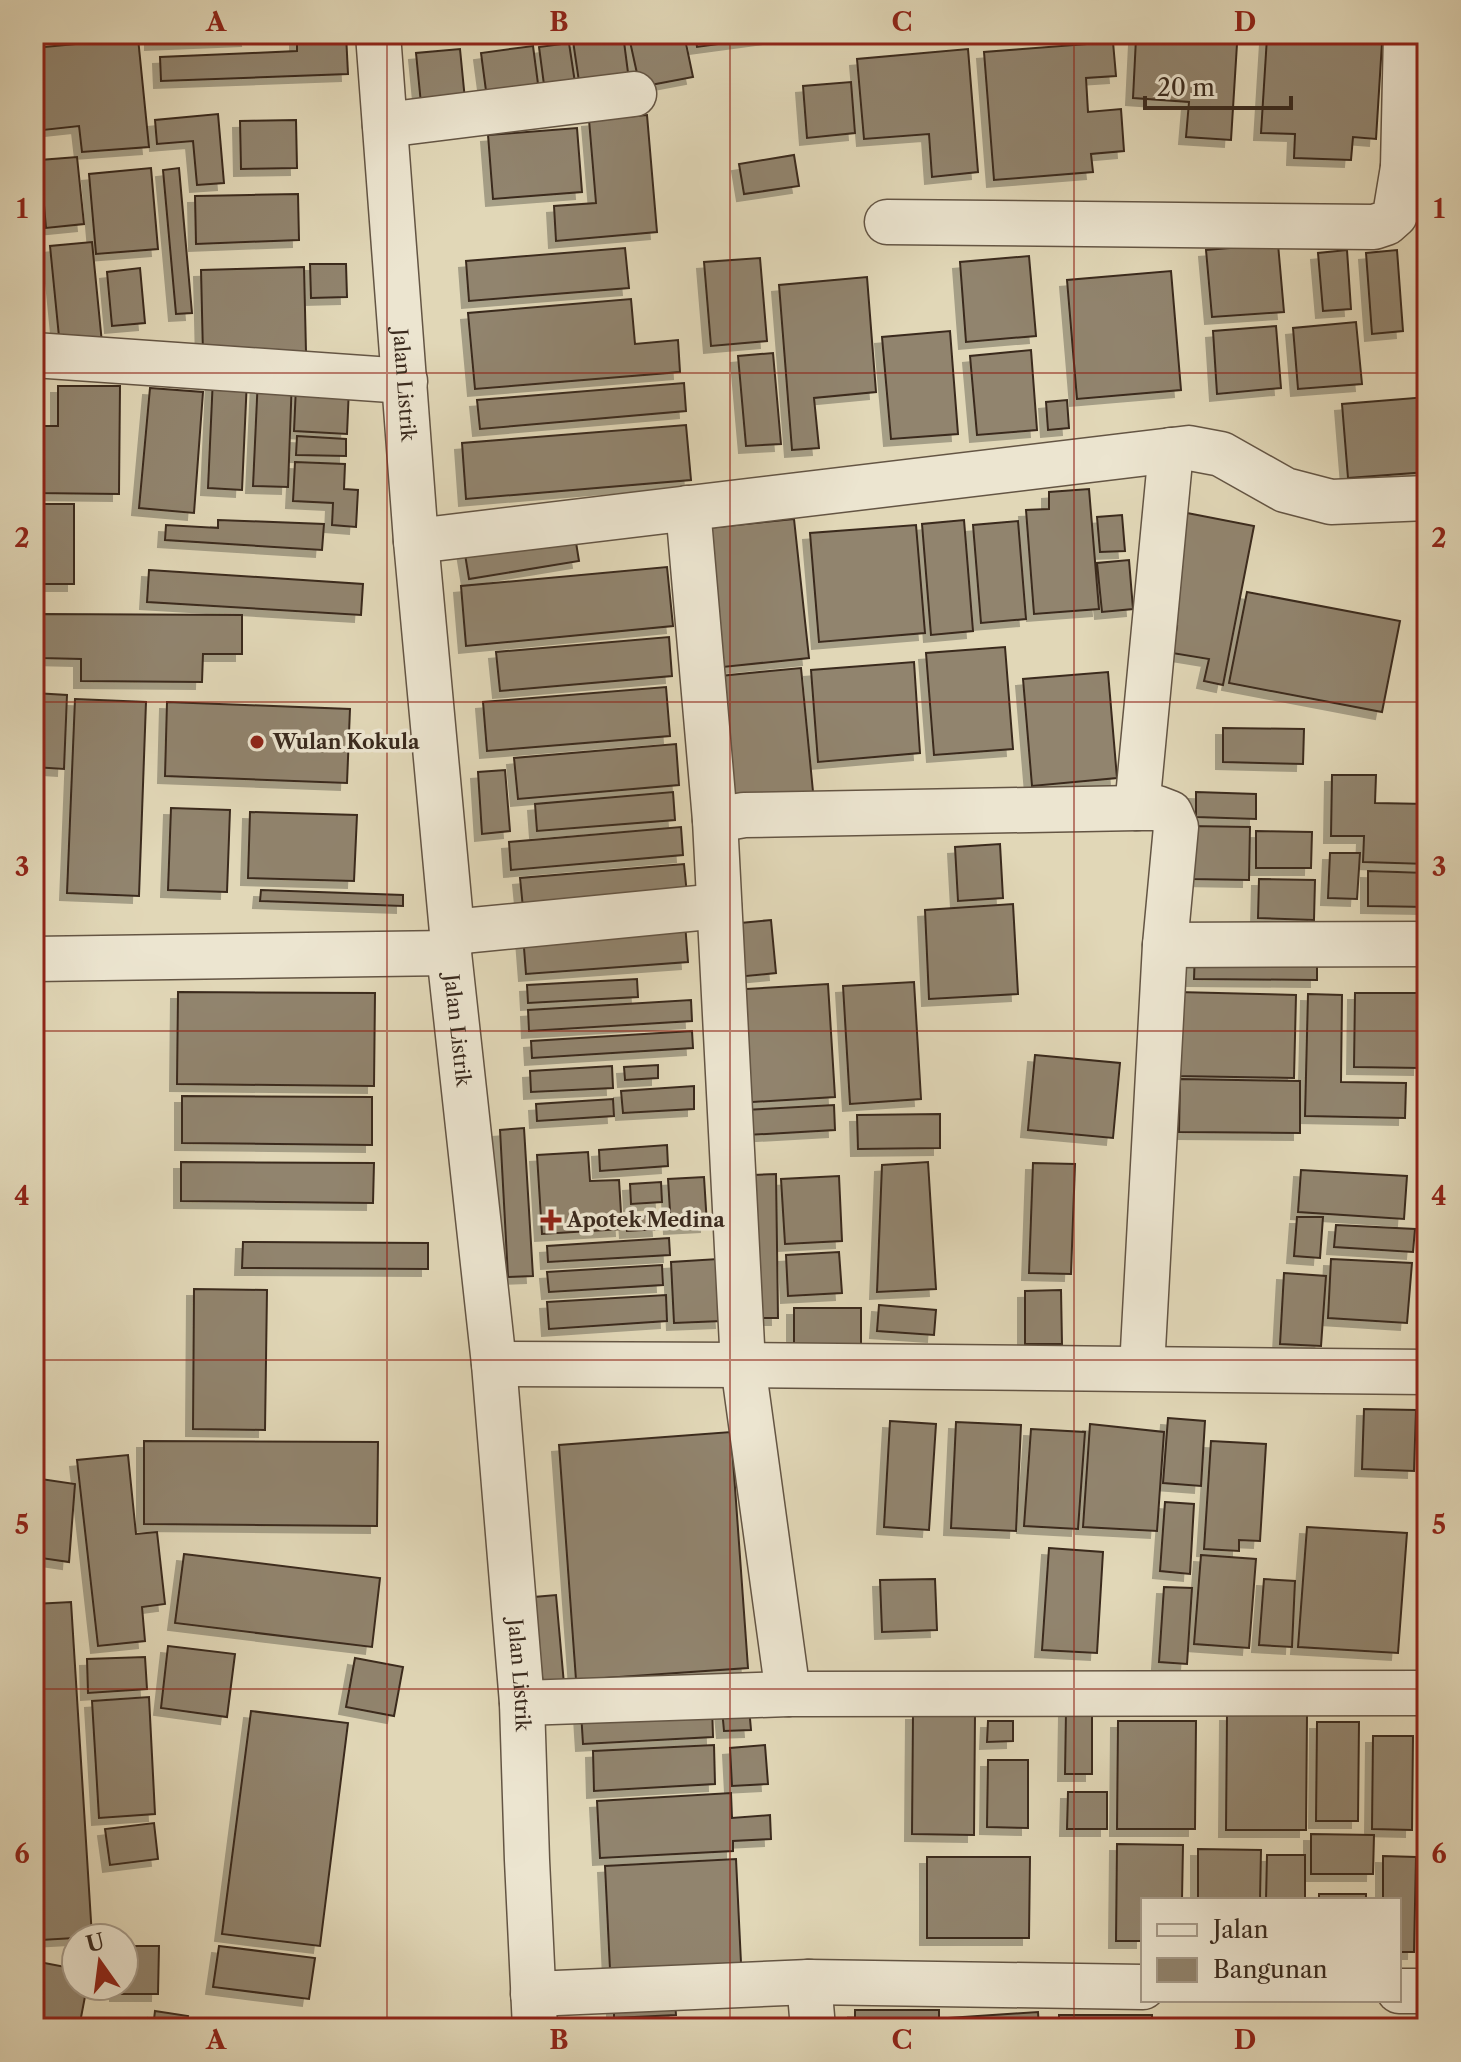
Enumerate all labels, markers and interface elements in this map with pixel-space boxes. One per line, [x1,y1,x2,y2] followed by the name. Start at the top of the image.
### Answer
[205,6,227,38] text: A
[549,6,569,38] text: B
[892,6,912,38] text: C
[1234,6,1256,38] text: D
[1145,60,1291,110] scale bar
[1157,73,1215,102] text: 20 m
[16,193,28,225] text: 1
[1433,193,1445,225] text: 1
[388,325,421,444] street label: Jalan Listrik
[14,522,30,554] text: 2
[1431,522,1447,554] text: 2
[272,730,420,754] place label: Wulan Kokula
[248,733,266,751] marker: Wulan Kokula
[15,851,29,883] text: 3
[1432,851,1446,883] text: 3
[439,970,476,1089] street label: Jalan Listrik
[14,1180,30,1212] text: 4
[1431,1180,1447,1212] text: 4
[566,1208,725,1232] place label: Apotek Medina
[542,1211,560,1229] marker: Apotek Medina
[15,1509,29,1541] text: 5
[1432,1509,1446,1541] text: 5
[503,1615,535,1733] street label: Jalan Listrik
[14,1838,30,1870] text: 6
[1431,1838,1447,1870] text: 6
[1141,1898,1401,2002] legend
[1209,1915,1269,1944] text: Jalan
[60,1922,140,2002] north arrow
[83,1928,107,1958] text: U
[1213,1955,1328,1984] text: Bangunan
[205,2024,227,2056] text: A
[549,2024,569,2056] text: B
[892,2024,912,2056] text: C
[1234,2024,1256,2056] text: D

